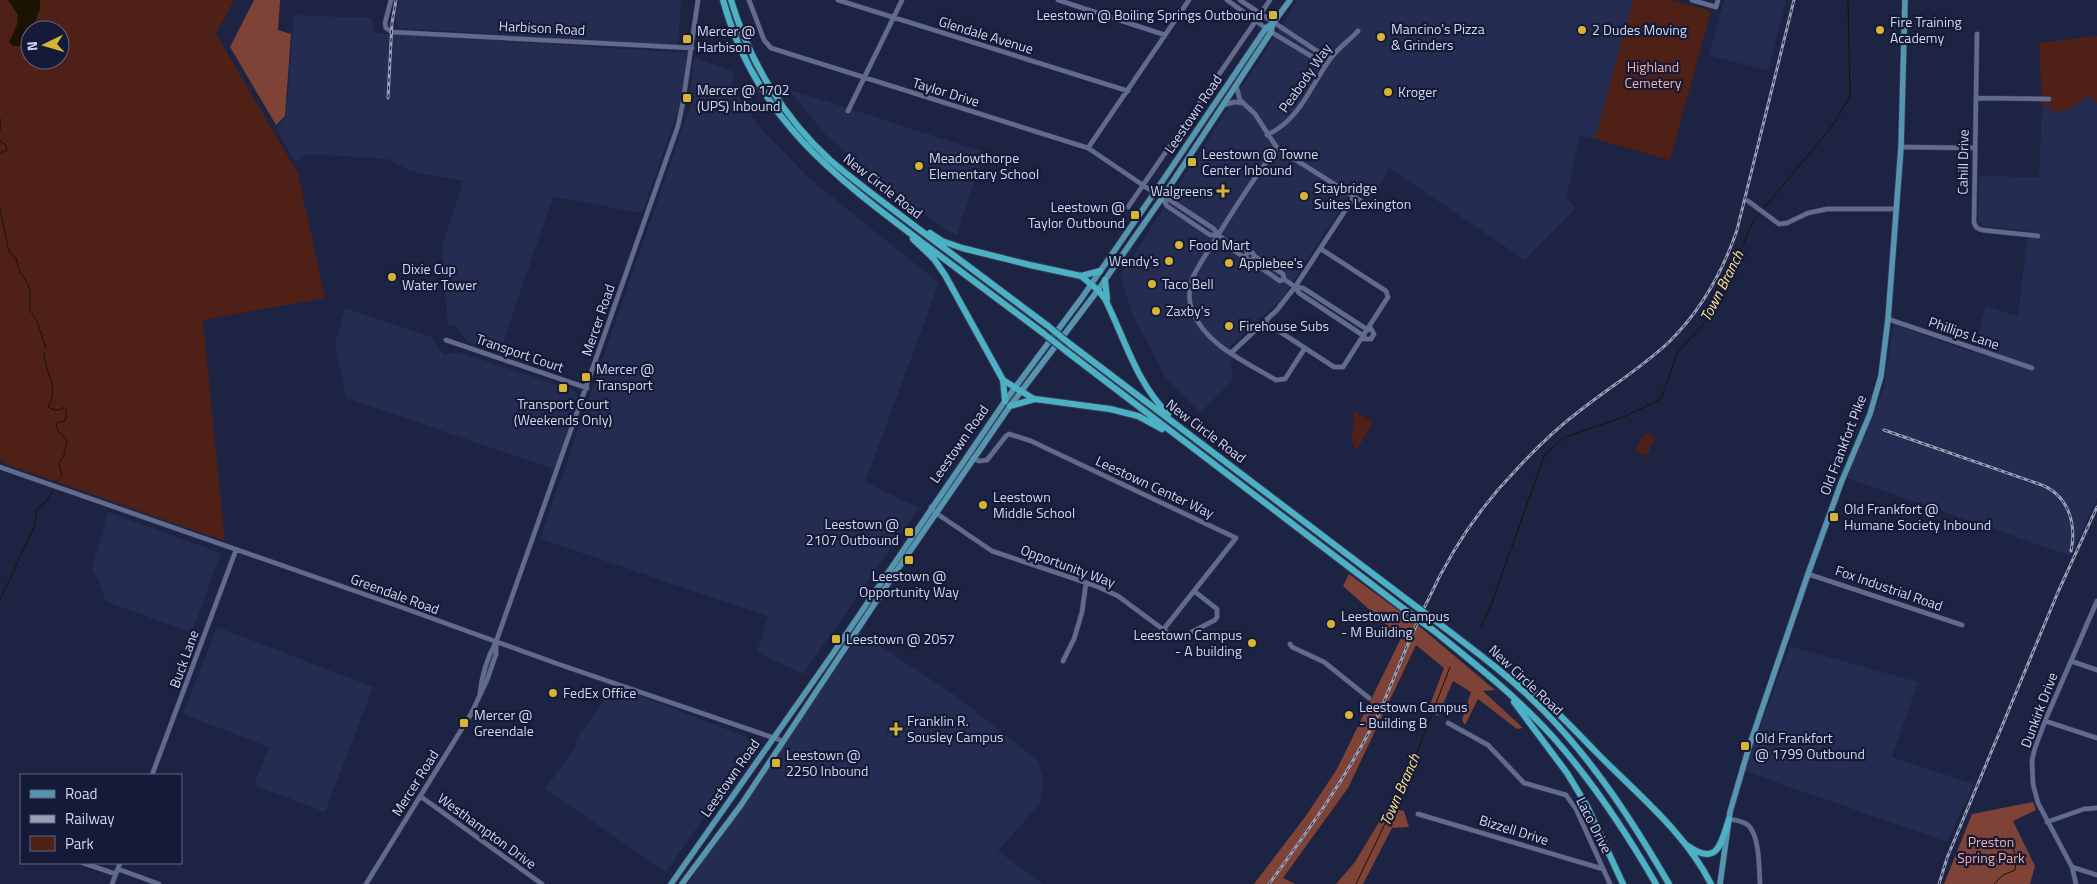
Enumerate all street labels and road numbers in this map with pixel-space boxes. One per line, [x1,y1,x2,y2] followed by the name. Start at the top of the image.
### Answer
[936,10,1036,59] street label: Glendale Avenue
[498,15,586,40] street label: Harbison Road
[1273,39,1336,117] street label: Peabody Way
[1158,70,1227,157] street label: Leestown Road
[910,71,982,112] street label: Taylor Drive
[1951,129,1974,195] street label: Cahill Drive
[839,148,927,223] street label: New Circle Road
[575,281,620,359] street label: Mercer Road
[1926,311,2002,354] street label: Phillips Lane
[473,328,567,377] street label: Transport Court
[1814,392,1871,498] street label: Old Frankfort Pike
[1162,394,1251,468] street label: New Circle Road
[924,400,993,487] street label: Leestown Road
[1092,450,1218,523] street label: Leestown Center Way
[1018,539,1119,593] street label: Opportunity Way
[1833,559,1946,616] street label: Fox Industrial Road
[348,568,443,619] street label: Greendale Road
[163,627,204,691] street label: Buck Lane
[1484,639,1568,720] street label: New Circle Road
[2015,669,2062,750] street label: Dunkirk Drive
[695,734,764,821] street label: Leestown Road
[386,745,443,820] street label: Mercer Road
[434,788,541,874] street label: Westhampton Drive
[1571,793,1618,857] street label: Laco Drive
[1477,809,1551,850] street label: Bizzell Drive

